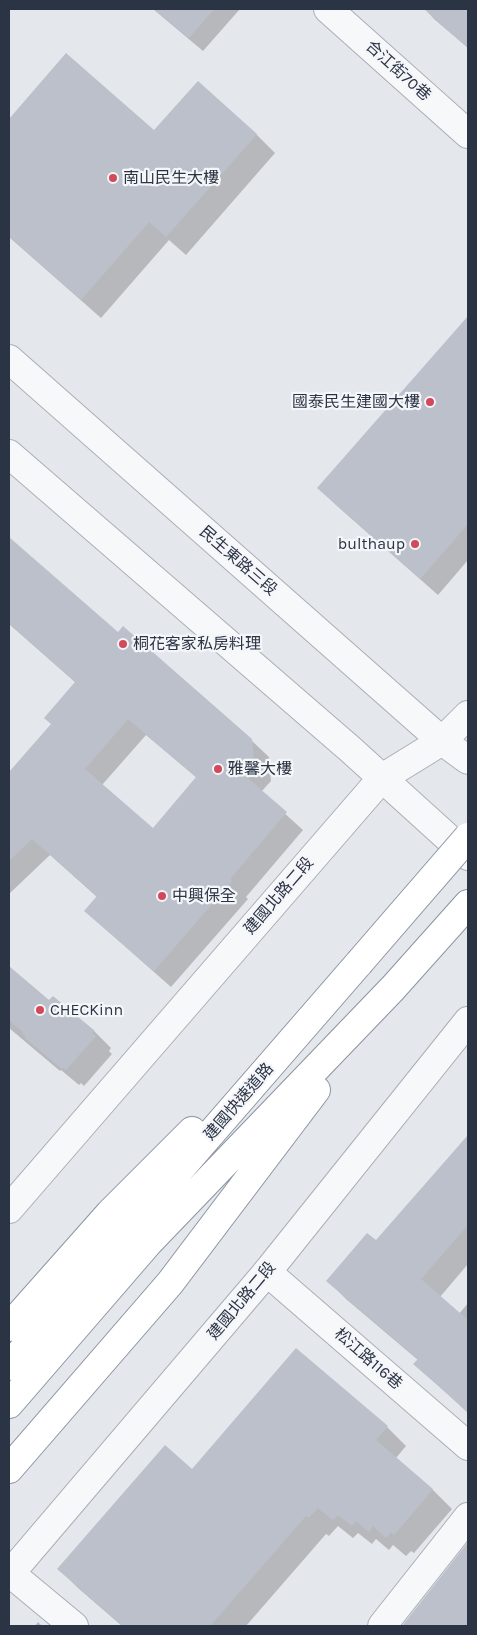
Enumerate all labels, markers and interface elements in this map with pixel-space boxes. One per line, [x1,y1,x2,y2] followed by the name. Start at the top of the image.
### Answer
[361,37,435,105] street label: 合江街70巷
[123,168,219,188] place label: 南山民生大樓
[107,172,119,184] marker: 南山民生大樓
[292,392,420,412] place label: 國泰民生建國大樓
[424,396,436,408] marker: 國泰民生建國大樓
[195,522,281,600] street label: 民生東路三段
[338,534,405,554] place label: bulthaup
[409,538,421,550] marker: bulthaup
[133,634,261,654] place label: 桐花客家私房料理
[117,638,129,650] marker: 桐花客家私房料理
[228,759,292,779] place label: 雅馨大樓
[212,763,224,775] marker: 雅馨大樓
[240,853,318,939] street label: 建國北路二段
[172,886,236,906] place label: 中興保全
[156,890,168,902] marker: 中興保全
[50,1000,123,1020] place label: CHECKinn
[34,1004,46,1016] marker: CHECKinn
[200,1059,278,1145] street label: 建國快速道路
[204,1258,280,1344] street label: 建國北路二段
[330,1324,406,1394] street label: 松江路116巷

